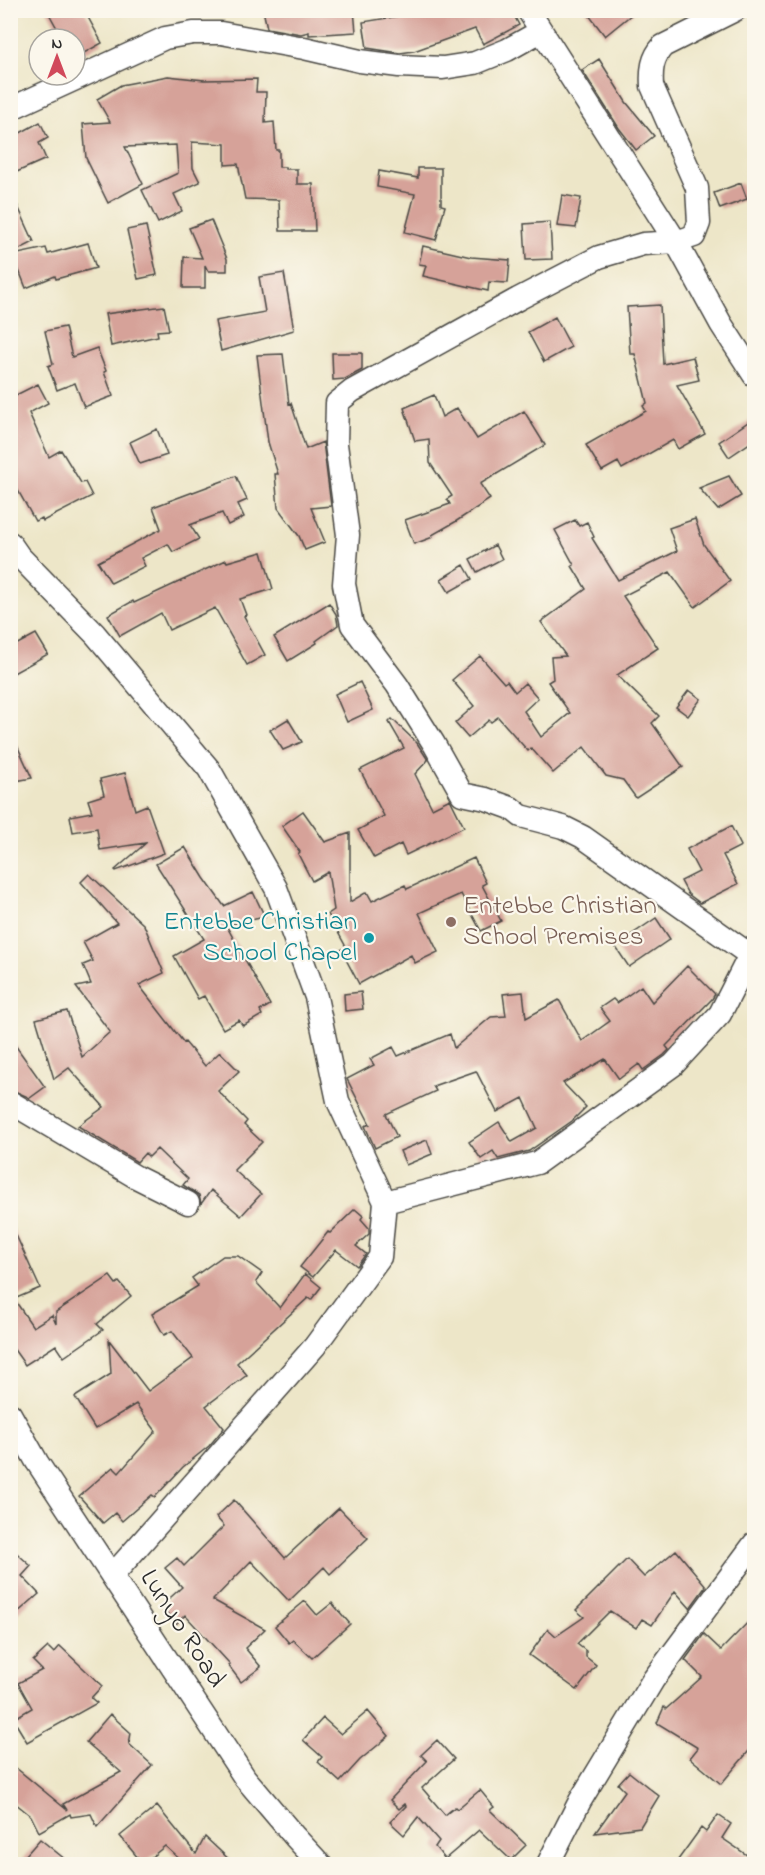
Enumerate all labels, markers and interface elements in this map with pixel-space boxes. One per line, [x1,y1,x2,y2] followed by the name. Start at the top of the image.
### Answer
[27,27,87,87] north arrow
[52,32,63,56] text: N
[463,887,657,957] place label: Entebbe Christian School Premises
[163,903,357,973] place label: Entebbe Christian School Chapel
[444,915,458,929] marker: Entebbe Christian School Premises
[362,931,376,945] marker: Entebbe Christian School Chapel
[129,1562,235,1696] street label: Lunyo Road

